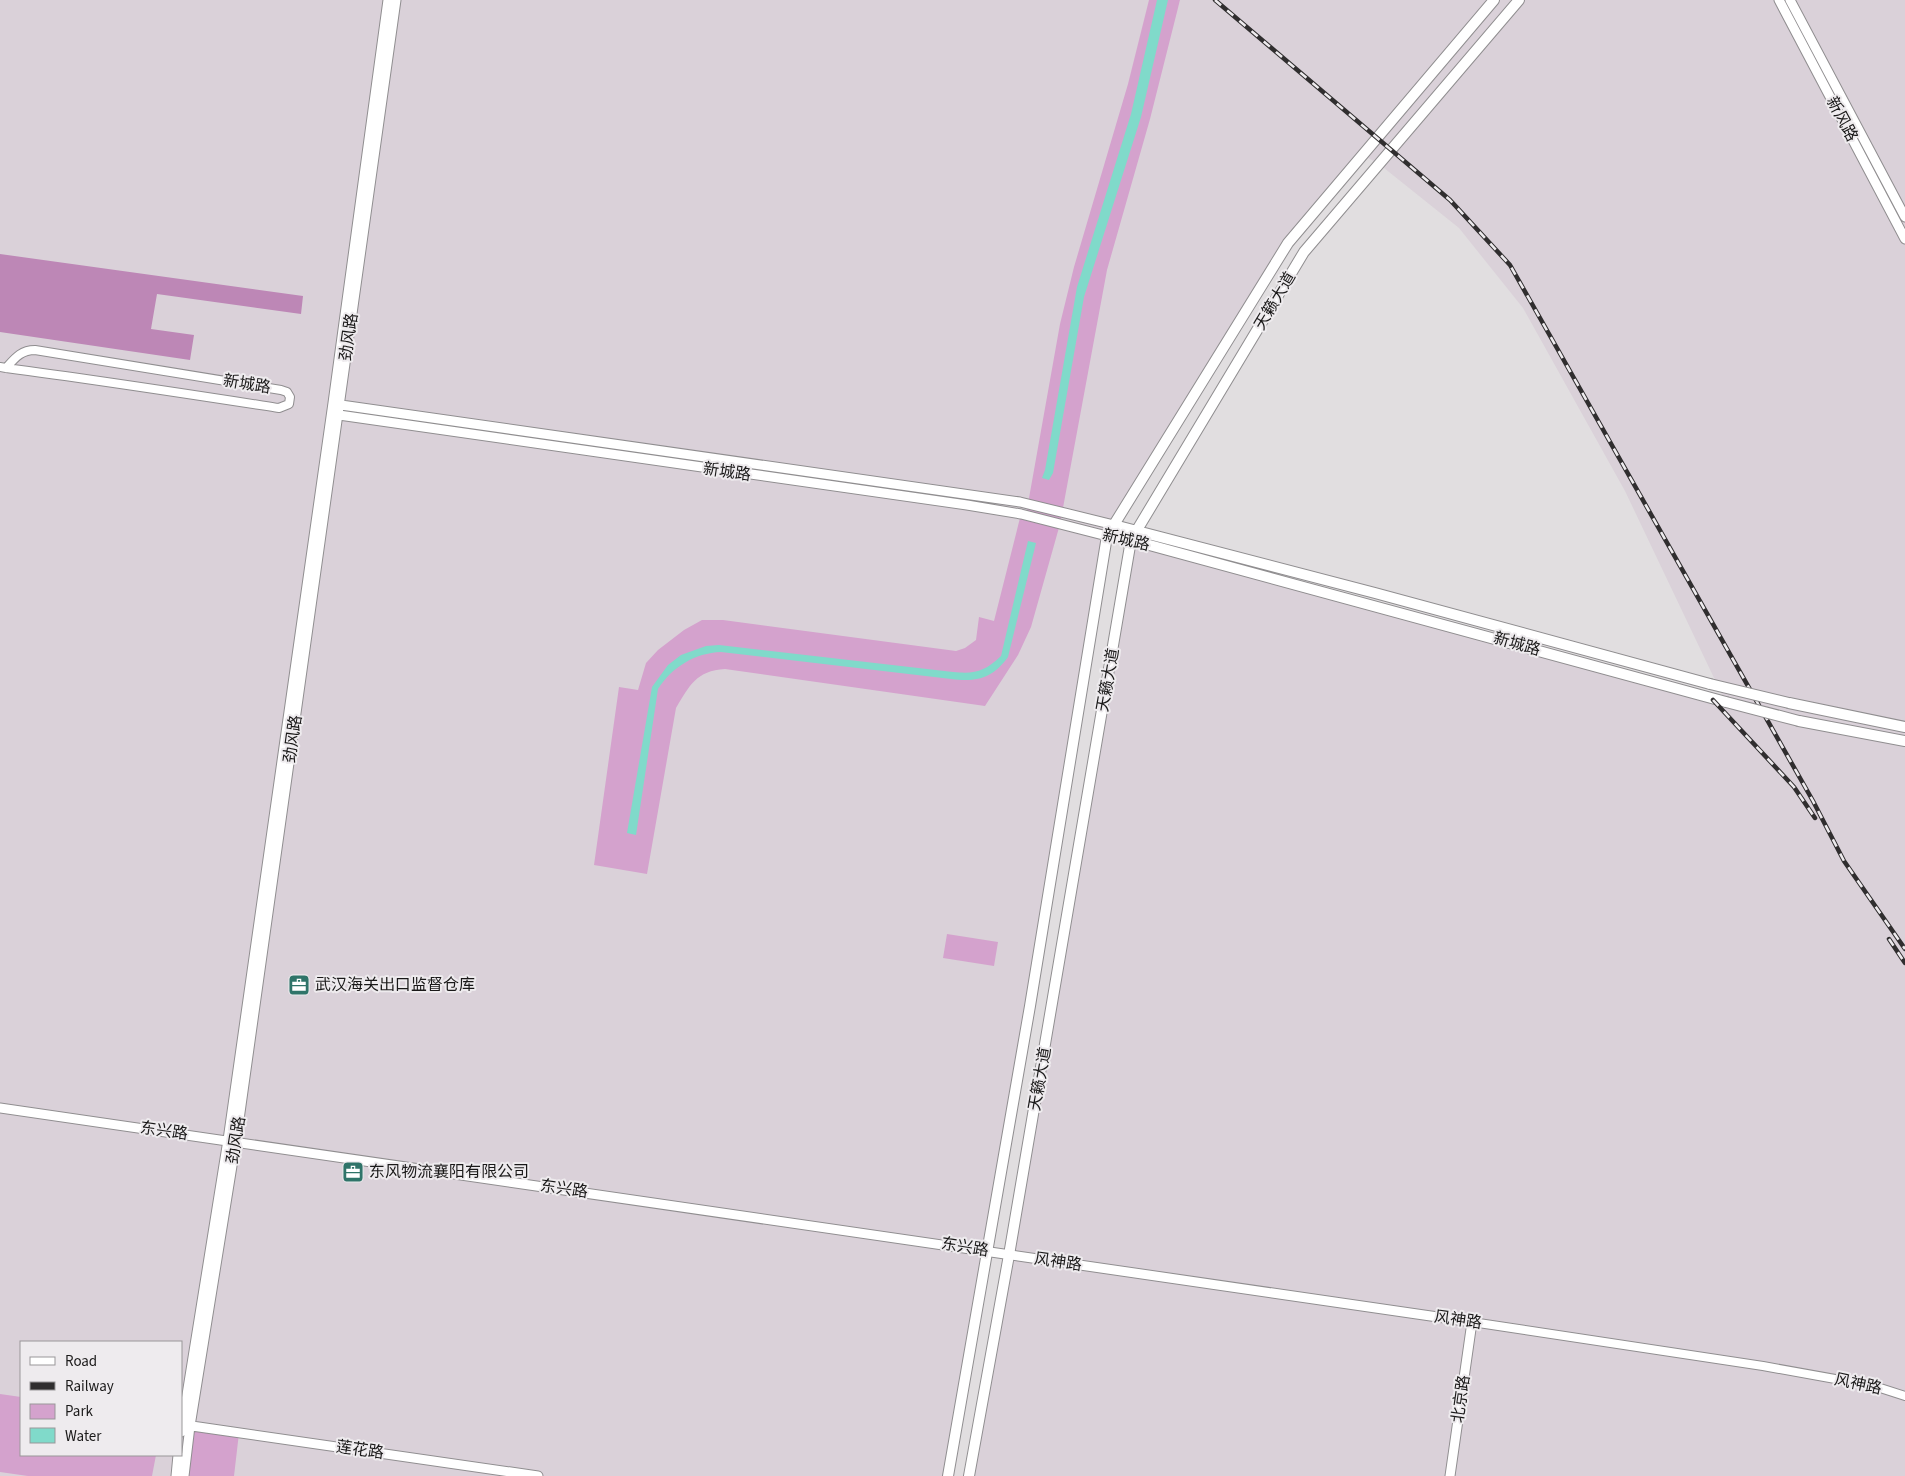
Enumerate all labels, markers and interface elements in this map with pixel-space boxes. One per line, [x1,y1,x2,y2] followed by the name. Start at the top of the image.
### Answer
[1821,93,1863,145] street label: 新风路
[1249,268,1301,334] street label: 天籁大道
[335,312,363,362] street label: 劲风路
[222,369,272,399] street label: 新城路
[702,458,752,486] street label: 新城路
[1100,524,1152,556] street label: 新城路
[1491,627,1543,661] street label: 新城路
[1092,647,1124,713] street label: 天籁大道
[279,714,307,764] street label: 劲风路
[287,973,311,997] office icon: 武汉海关出口监督仓库
[315,974,475,996] place label: 武汉海关出口监督仓库
[1024,1046,1056,1112] street label: 天籁大道
[221,1115,251,1165] street label: 劲风路
[139,1117,189,1145] street label: 东兴路
[341,1160,365,1184] office icon: 东风物流襄阳有限公司
[369,1161,529,1183] place label: 东风物流襄阳有限公司
[539,1175,589,1203] street label: 东兴路
[940,1232,990,1262] street label: 东兴路
[1033,1248,1083,1276] street label: 风神路
[1433,1306,1483,1334] street label: 风神路
[20,1341,182,1456] legend
[65,1351,97,1372] text: Road
[1832,1368,1884,1400] street label: 风神路
[1447,1374,1475,1424] street label: 北京路
[65,1376,114,1397] text: Railway
[65,1401,94,1422] text: Park
[65,1426,102,1447] text: Water
[335,1436,385,1464] street label: 莲花路

